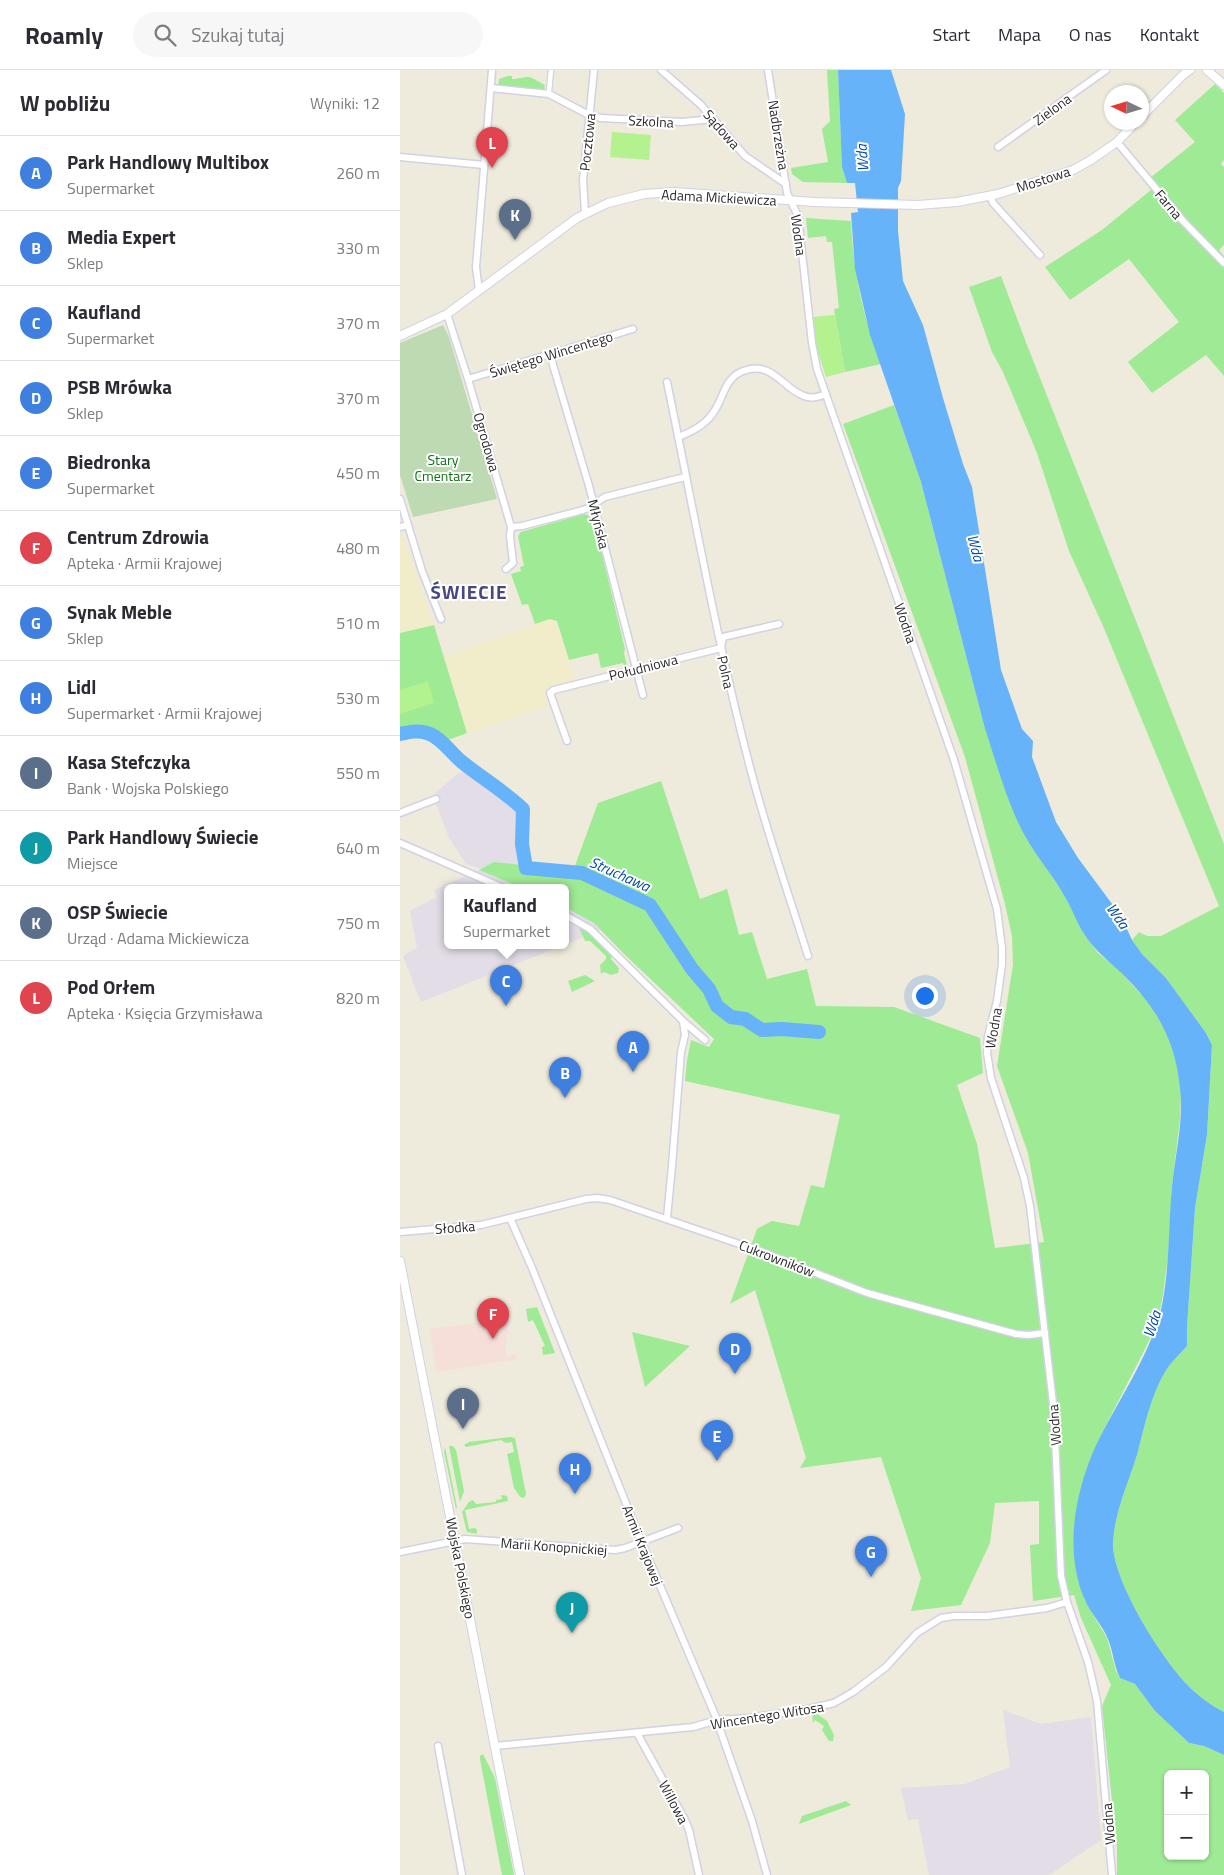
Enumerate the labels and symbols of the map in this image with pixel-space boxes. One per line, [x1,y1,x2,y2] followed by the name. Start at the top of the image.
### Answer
[1104,85,1149,130] north arrow
[1029,88,1075,130] street label: Zielona
[763,99,795,171] street label: Nadbrzeżna
[699,104,745,154] street label: Sądowa
[628,109,674,133] street label: Szkolna
[574,112,600,172] street label: Pocztowa
[476,127,508,168] pin: L
[849,142,874,172] water label: Wda
[1013,160,1073,198] street label: Mostowa
[661,183,777,211] street label: Adama Mickiewicza
[1150,184,1188,224] street label: Farna
[499,199,531,240] pin: K
[786,213,812,257] street label: Wodna
[487,325,615,383] street label: Świętego Wincentego
[469,410,505,474] street label: Ogrodowa
[415,449,471,486] park label: Stary Cmentarz
[583,497,615,551] street label: Młyńska
[961,532,991,566] water label: Wda
[430,577,508,606] district label: ŚWIECIE
[889,600,923,646] street label: Wodna
[606,648,680,686] street label: Południowa
[712,653,740,691] street label: Polna
[586,851,655,898] water label: Struchawa
[1101,898,1136,935] water label: Wda
[490,965,522,1006] pin: C
[912,983,938,1009] your location
[979,1006,1007,1050] street label: Wodna
[617,1031,649,1072] pin: A
[549,1057,581,1098] pin: B
[434,1215,476,1239] street label: Słodka
[736,1234,818,1282] street label: Cukrowników
[477,1298,509,1339] pin: F
[1137,1306,1168,1340] water label: Wda
[719,1333,751,1374] pin: D
[447,1388,479,1429] pin: I
[1042,1404,1066,1446] street label: Wodna
[701,1420,733,1461] pin: E
[559,1453,591,1494] pin: H
[617,1502,669,1588] street label: Armii Krajowej
[441,1516,481,1620] street label: Wojska Polskiego
[500,1532,608,1560] street label: Marii Konopnickiej
[855,1536,887,1577] pin: G
[556,1592,588,1633] pin: J
[709,1696,825,1734] street label: Wincentego Witosa
[654,1776,694,1828] street label: Willowa
[1096,1802,1120,1846] street label: Wodna

